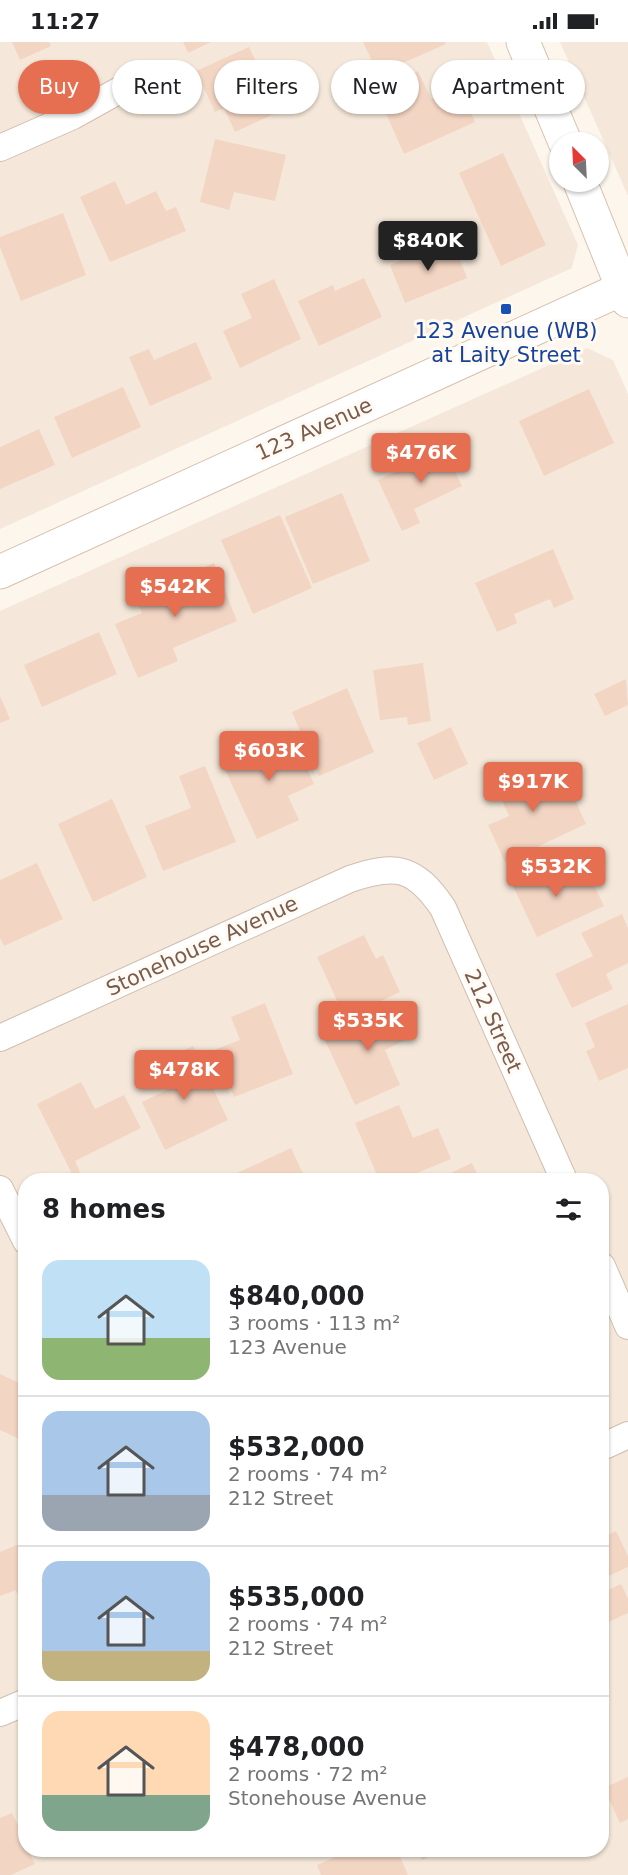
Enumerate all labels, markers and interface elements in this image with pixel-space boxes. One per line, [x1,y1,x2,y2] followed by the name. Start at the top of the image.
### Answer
[30,9,100,34] text: 11:27
[18,60,100,114] chip: Buy
[112,60,202,114] chip: Rent
[214,60,319,114] chip: Filters
[331,60,419,114] chip: New
[431,60,585,114] chip: Apartment
[549,132,609,192] north arrow
[549,132,609,192] map controls
[386,221,470,272] pin: $840K
[392,228,464,252] text: $840K
[499,302,513,316] marker: 123 Avenue (WB) at Laity Street
[414,319,598,367] place label: 123 Avenue (WB) at Laity Street
[252,393,376,465] street label: 123 Avenue
[379,433,463,484] pin: $476K
[385,440,457,464] text: $476K
[133,567,217,618] pin: $542K
[139,574,211,598] text: $542K
[227,731,311,782] pin: $603K
[233,738,305,762] text: $603K
[491,762,575,813] pin: $917K
[497,769,569,793] text: $917K
[514,847,598,898] pin: $532K
[520,854,592,878] text: $532K
[102,891,302,1001] street label: Stonehouse Avenue
[460,966,526,1076] street label: 212 Street
[326,1001,410,1052] pin: $535K
[332,1008,404,1032] text: $535K
[142,1050,226,1101] pin: $478K
[148,1057,220,1081] text: $478K
[552,1193,585,1226] icon: filters
[42,1194,166,1224] text: 8 homes
[228,1281,365,1311] text: $840,000
[90,1284,162,1356] icon: home
[228,1311,400,1335] text: 3 rooms · 113 m²
[228,1335,347,1359] text: 123 Avenue
[228,1432,365,1462] text: $532,000
[90,1435,162,1507] icon: home
[228,1462,388,1486] text: 2 rooms · 74 m²
[228,1486,333,1510] text: 212 Street
[228,1582,365,1612] text: $535,000
[90,1585,162,1657] icon: home
[228,1612,388,1636] text: 2 rooms · 74 m²
[228,1636,333,1660] text: 212 Street
[228,1732,365,1762] text: $478,000
[90,1735,162,1807] icon: home
[228,1762,388,1786] text: 2 rooms · 72 m²
[228,1786,427,1810] text: Stonehouse Avenue

